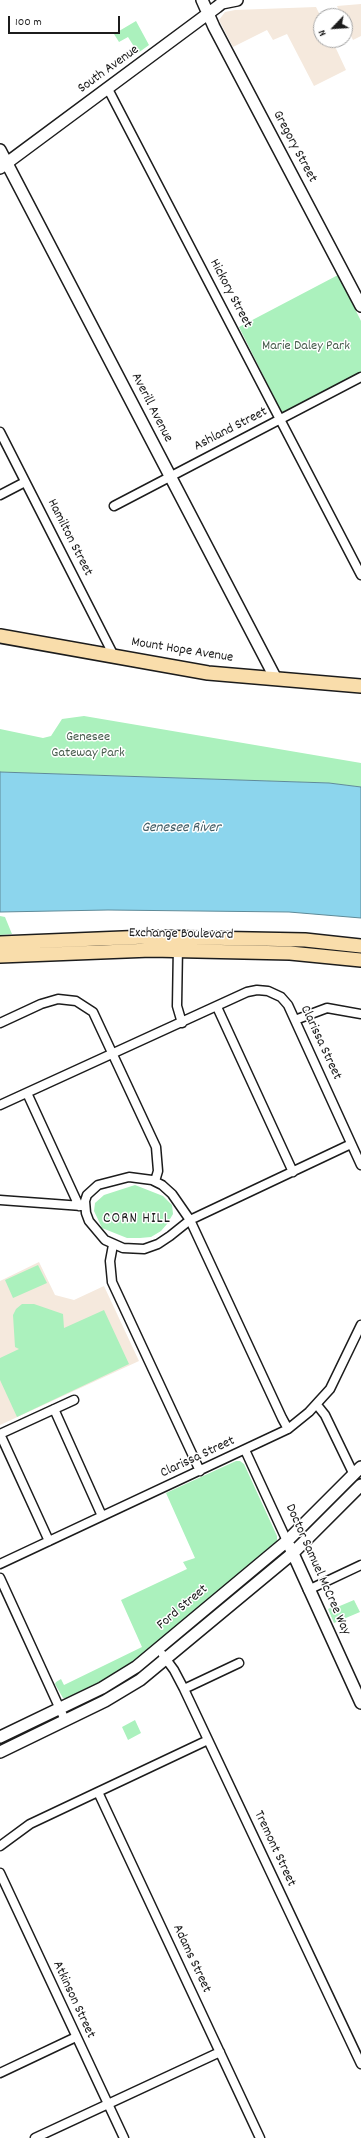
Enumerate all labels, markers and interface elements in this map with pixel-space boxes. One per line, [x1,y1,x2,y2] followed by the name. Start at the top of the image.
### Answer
[10,8,122,34] scale bar
[313,8,353,48] north arrow
[15,14,42,31] text: 100 m
[315,27,331,38] text: N
[75,42,143,98] street label: South Avenue
[268,108,320,186] street label: Gregory Street
[205,257,255,331] street label: Hickory Street
[262,339,350,355] park label: Marie Daley Park
[126,371,176,445] street label: Averill Avenue
[191,404,271,456] street label: Ashland Street
[42,497,96,579] street label: Hamilton Street
[130,635,234,667] street label: Mount Hope Avenue
[51,730,125,762] park label: Genesee Gateway Park
[141,820,221,838] water label: Genesee River
[129,926,233,944] street label: Exchange Boulevard
[295,1003,345,1083] street label: Clarissa Street
[103,1211,171,1229] district label: CORN HILL
[158,1433,238,1483] street label: Clarissa Street
[281,1502,353,1638] street label: Doctor Samuel McCree Way
[154,1582,212,1634] street label: Ford Street
[249,1808,299,1890] street label: Tremont Street
[168,1922,214,1996] street label: Adams Street
[48,1959,98,2041] street label: Atkinson Street

